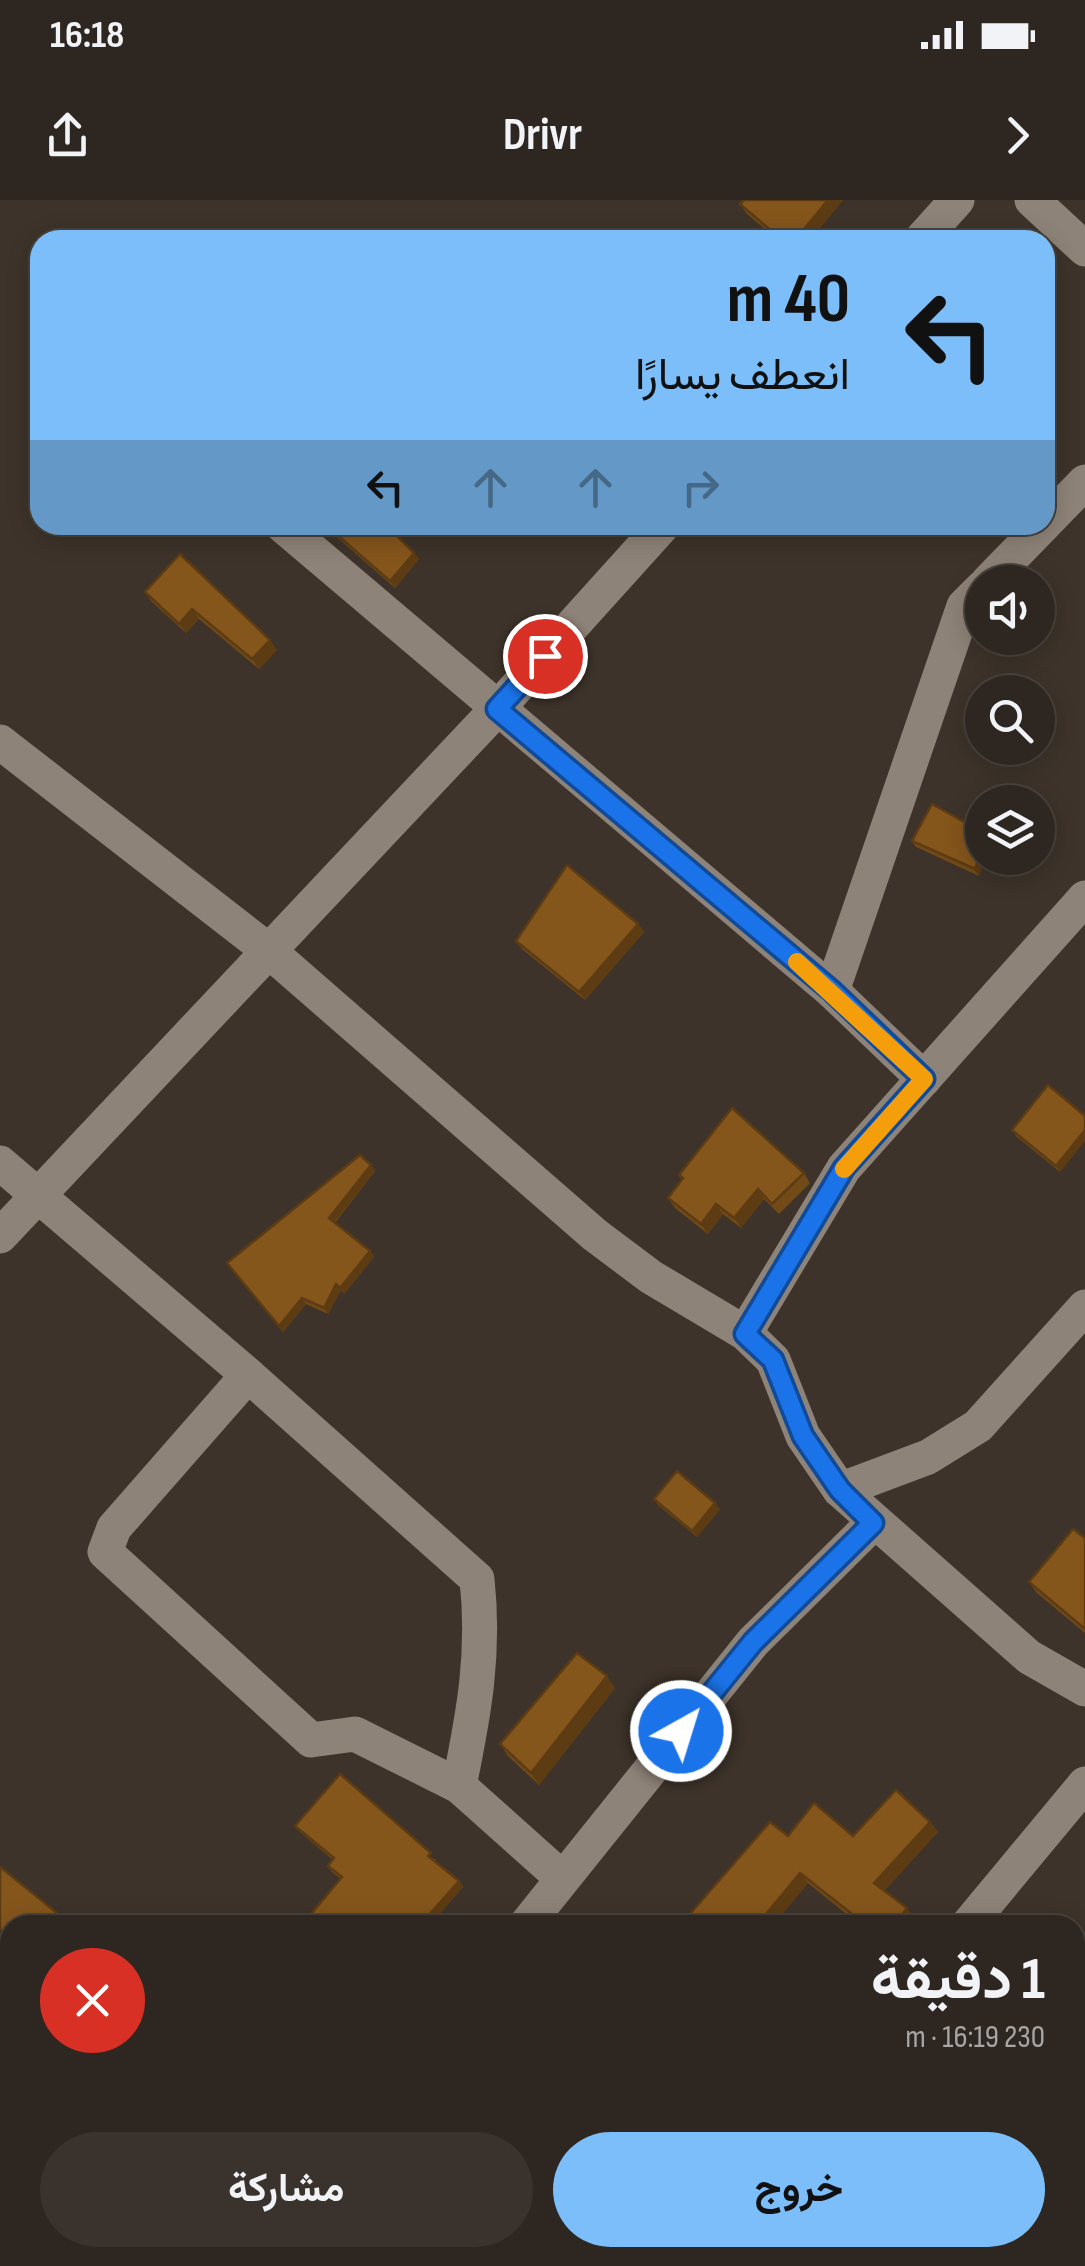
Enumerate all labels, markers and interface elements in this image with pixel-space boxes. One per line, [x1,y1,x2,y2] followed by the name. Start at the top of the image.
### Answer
[50,13,124,58] text: 16:18
[40,108,95,163] icon: share
[503,108,582,163] text: Drivr
[990,108,1045,163] icon: forward
[727,258,850,342] text: 40 m
[885,270,1015,400] icon: left
[635,348,850,403] text: انعطف يسارًا
[358,460,413,515] icon: left
[463,460,518,515] icon: ahead
[568,460,623,515] icon: ahead
[673,460,728,515] icon: right
[965,565,1055,875] map controls
[965,565,1055,655] button: sound
[503,614,588,699] pin
[518,629,573,684] icon: arrive
[965,675,1055,765] button: search
[965,785,1055,875] button: layers
[629,1679,733,1783] position arrow
[871,1944,1045,2016] text: 1 دقيقة
[40,1948,145,2053] button: close
[905,2018,1045,2057] text: 230 m · 16:19
[40,2132,533,2247] button: مشاركة
[553,2132,1045,2247] button: خروج

